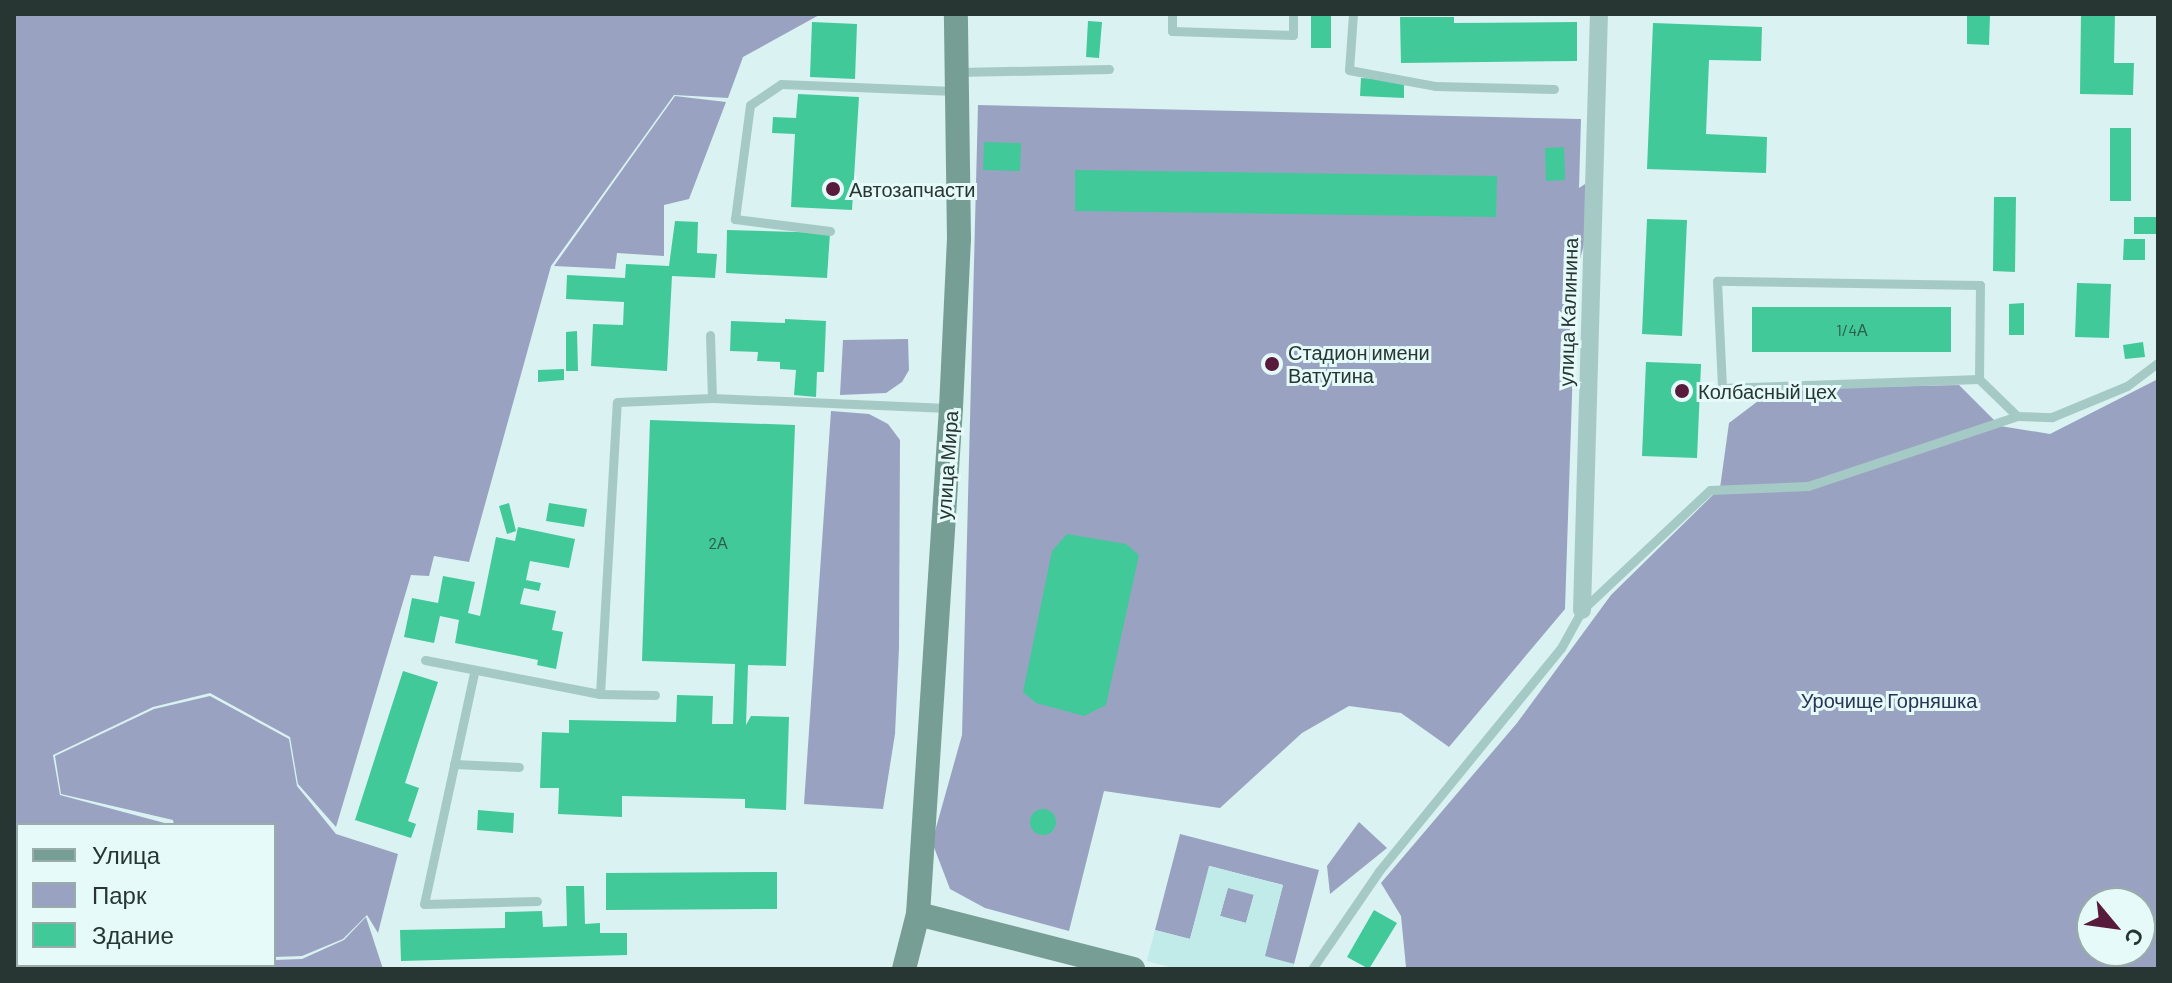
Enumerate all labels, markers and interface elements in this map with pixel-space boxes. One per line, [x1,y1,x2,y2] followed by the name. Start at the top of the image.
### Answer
[849,177,975,201] place label: Автозапчасти
[824,180,842,198] marker: Автозапчасти
[1553,237,1583,387] street label: улица Калинина
[1836,320,1868,340] house number: 1/4А
[1288,340,1430,387] place label: Стадион имени Ватутина
[1263,355,1281,373] marker: Стадион имени Ватутина
[1698,379,1837,403] place label: Колбасный цех
[1673,382,1691,400] marker: Колбасный цех
[931,410,963,520] street label: улица Мира
[708,533,728,553] house number: 2А
[1801,688,1977,712] park label: Урочище Горняшка
[16,823,276,967] legend
[92,840,160,869] text: Улица
[92,880,146,909] text: Парк
[2076,887,2156,967] north arrow
[92,920,174,949] text: Здание
[2120,924,2150,951] text: С

